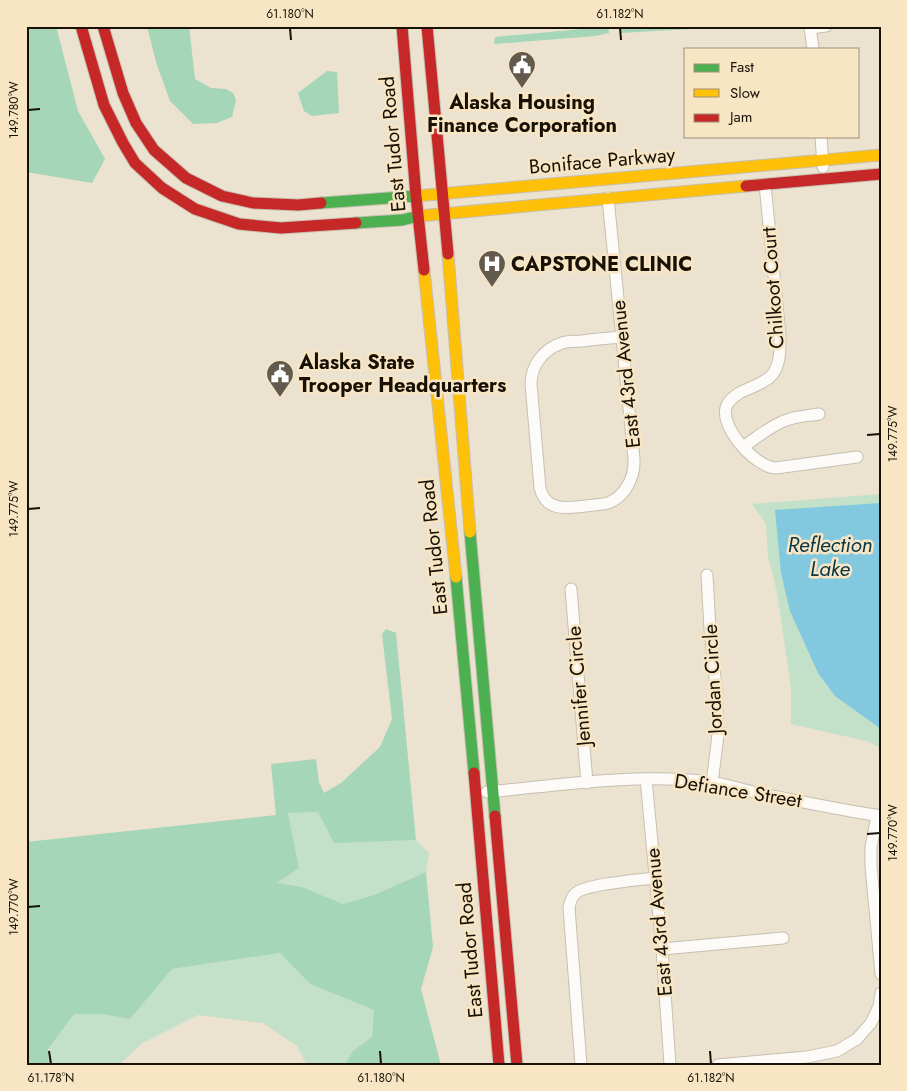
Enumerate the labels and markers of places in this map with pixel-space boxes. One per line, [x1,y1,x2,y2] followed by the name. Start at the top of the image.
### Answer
[507,50,537,89] public building icon: Alaska Housing Finance Corporation
[427,88,617,140] place label: Alaska Housing Finance Corporation
[477,249,507,288] hospital icon: CAPSTONE CLINIC
[511,250,692,279] place label: CAPSTONE CLINIC
[298,348,506,400] place label: Alaska State Trooper Headquarters
[265,359,295,398] public building icon: Alaska State Trooper Headquarters

